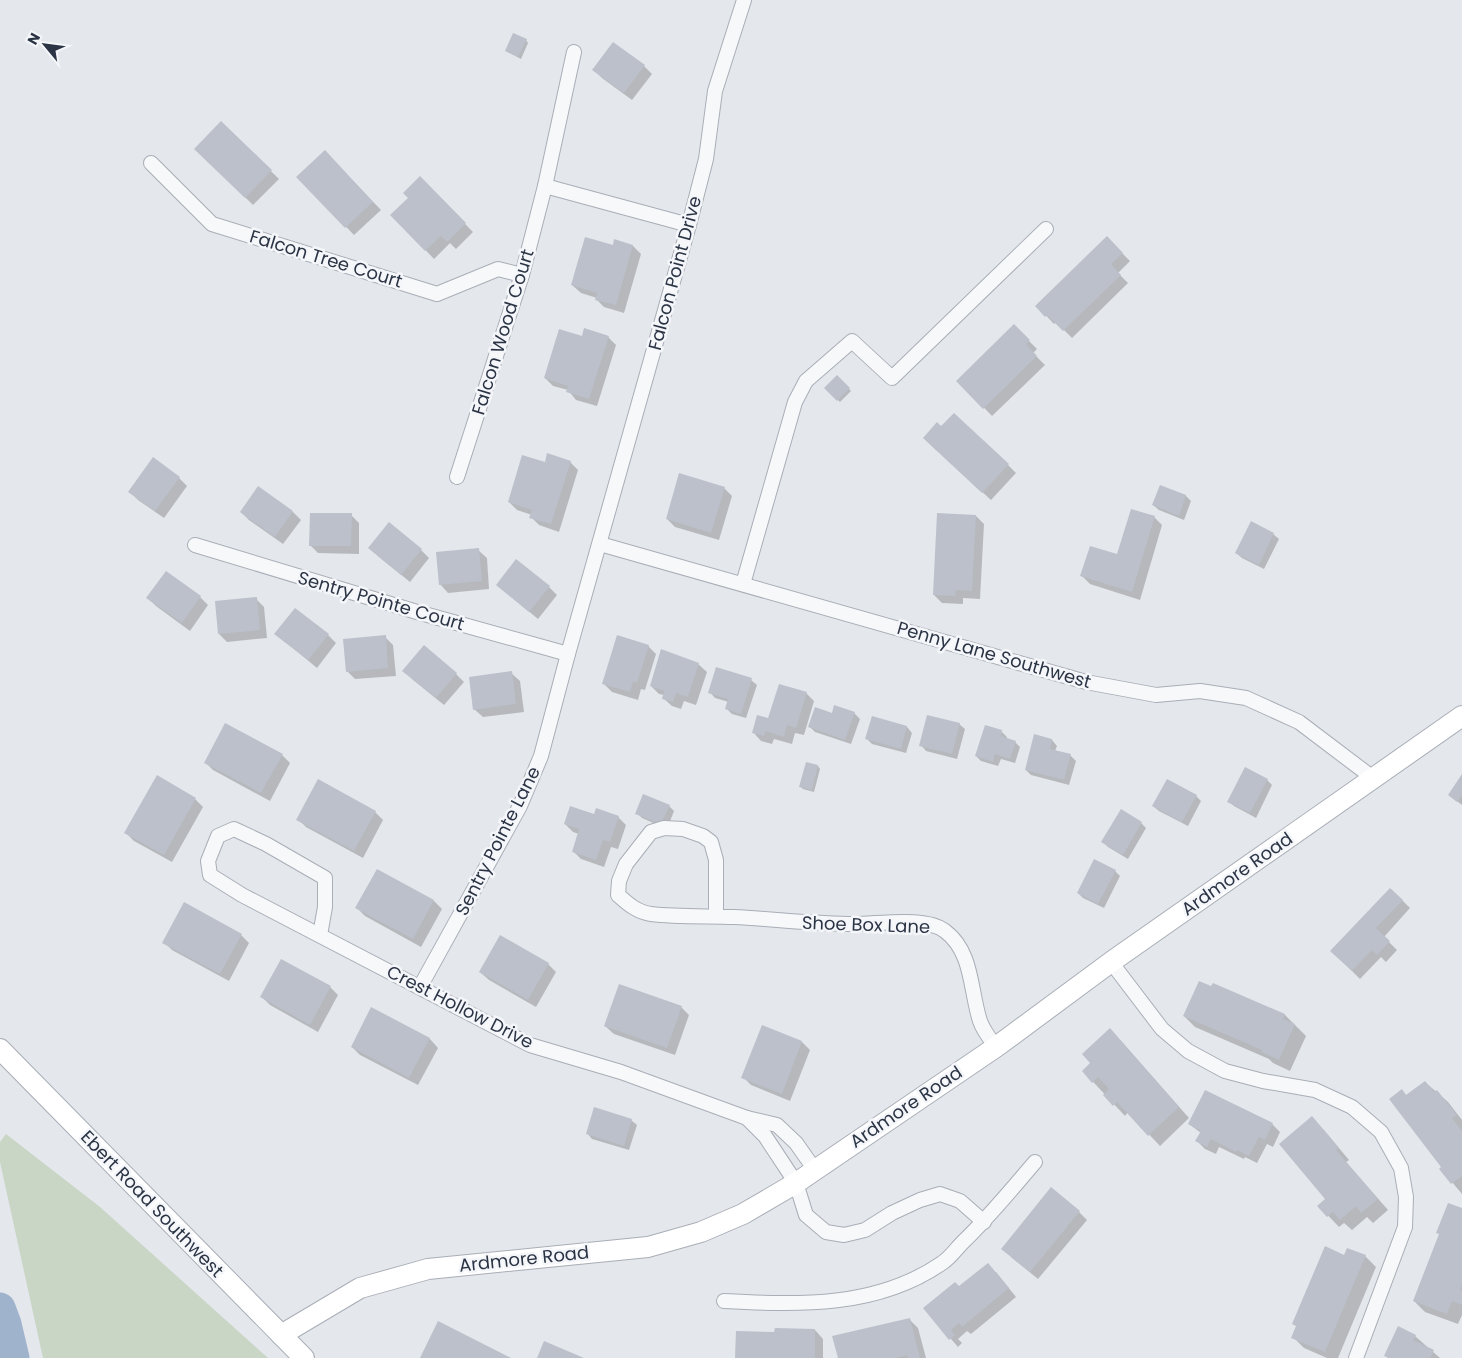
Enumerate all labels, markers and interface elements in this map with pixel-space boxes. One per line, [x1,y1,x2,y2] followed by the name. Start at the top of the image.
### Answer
[20,20,70,70] north arrow
[22,29,45,48] text: N
[642,193,707,353] street label: Falcon Point Drive
[247,223,405,294] street label: Falcon Tree Court
[465,246,540,418] street label: Falcon Wood Court
[295,565,467,636] street label: Sentry Pointe Court
[894,615,1094,694] street label: Penny Lane Southwest
[449,762,546,920] street label: Sentry Pointe Lane
[1176,826,1297,921] street label: Ardmore Road
[802,910,931,939] street label: Shoe Box Lane
[383,959,538,1054] street label: Crest Hollow Drive
[845,1060,967,1153] street label: Ardmore Road
[75,1125,229,1283] street label: Ebert Road Southwest
[458,1239,590,1278] street label: Ardmore Road

